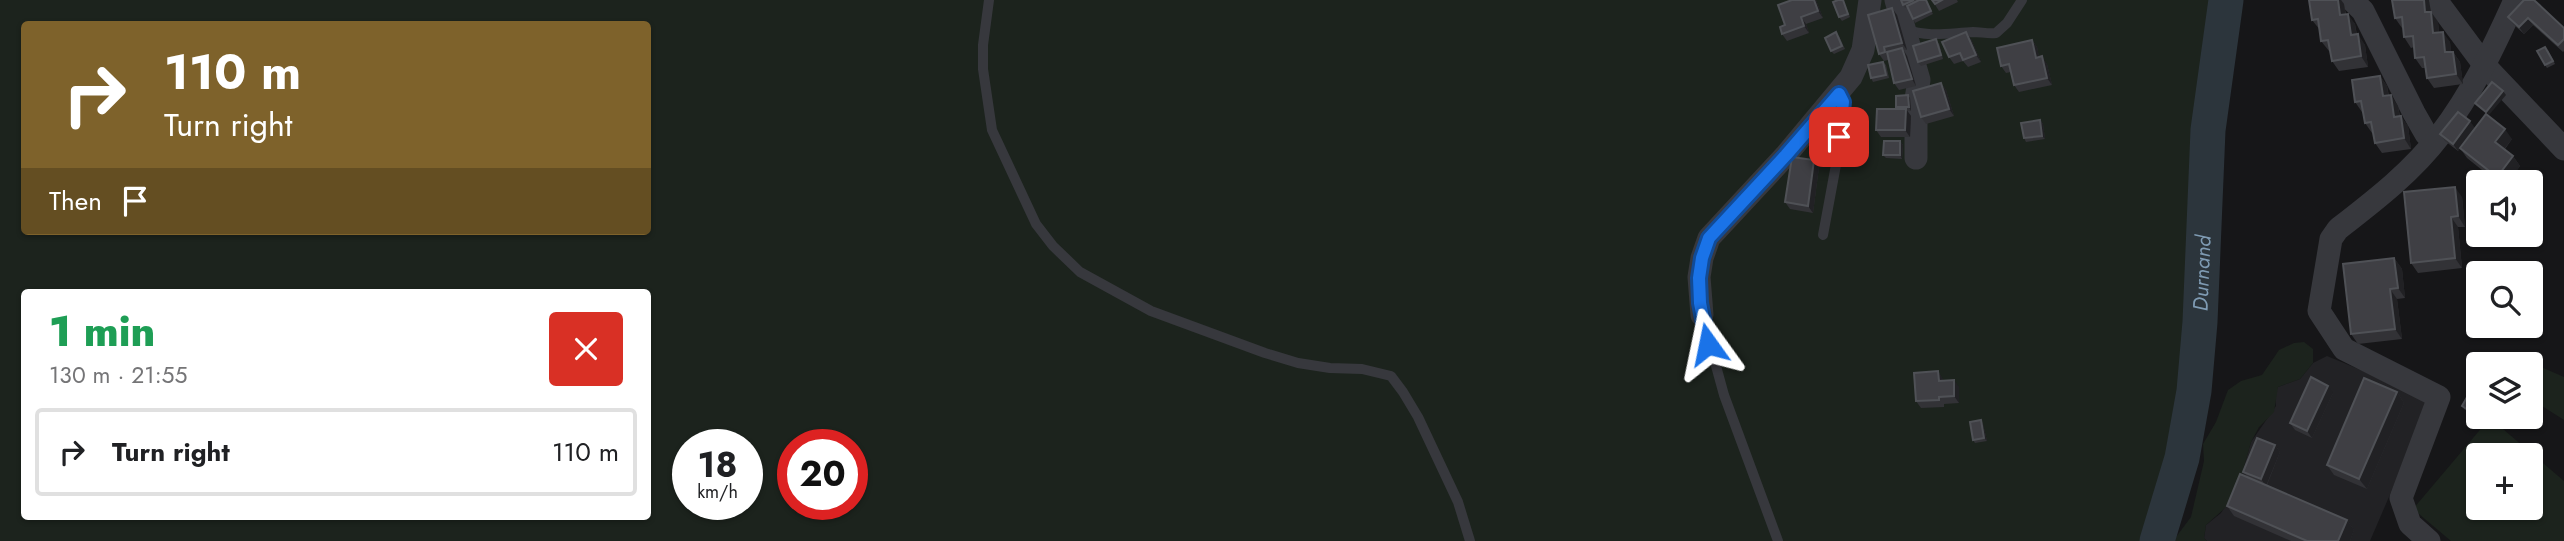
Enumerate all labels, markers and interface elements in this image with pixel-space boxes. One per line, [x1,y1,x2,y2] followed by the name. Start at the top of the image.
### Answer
[164,37,301,107] text: 110 m
[49,49,140,140] icon: right
[164,102,293,148] text: Turn right
[1809,107,1869,167] pin
[1820,118,1858,156] icon: arrive
[2466,170,2543,520] map controls
[2466,170,2543,247] button: sound
[49,182,102,220] text: Then
[116,182,154,220] icon: arrive
[2185,233,2219,312] water label: Durnand
[2466,261,2543,338] button: search
[49,301,155,362] text: 1 min
[1671,307,1745,381] position arrow
[549,312,623,386] button: close
[2466,352,2543,429] button: layers
[49,358,188,392] text: 130 m · 21:55
[777,429,868,520] speed limit sign: 20
[53,433,91,471] icon: right
[112,433,230,471] text: Turn right
[552,433,619,471] text: 110 m
[698,440,737,490] text: 18
[2466,443,2543,520] button: +
[697,479,738,505] text: km/h

